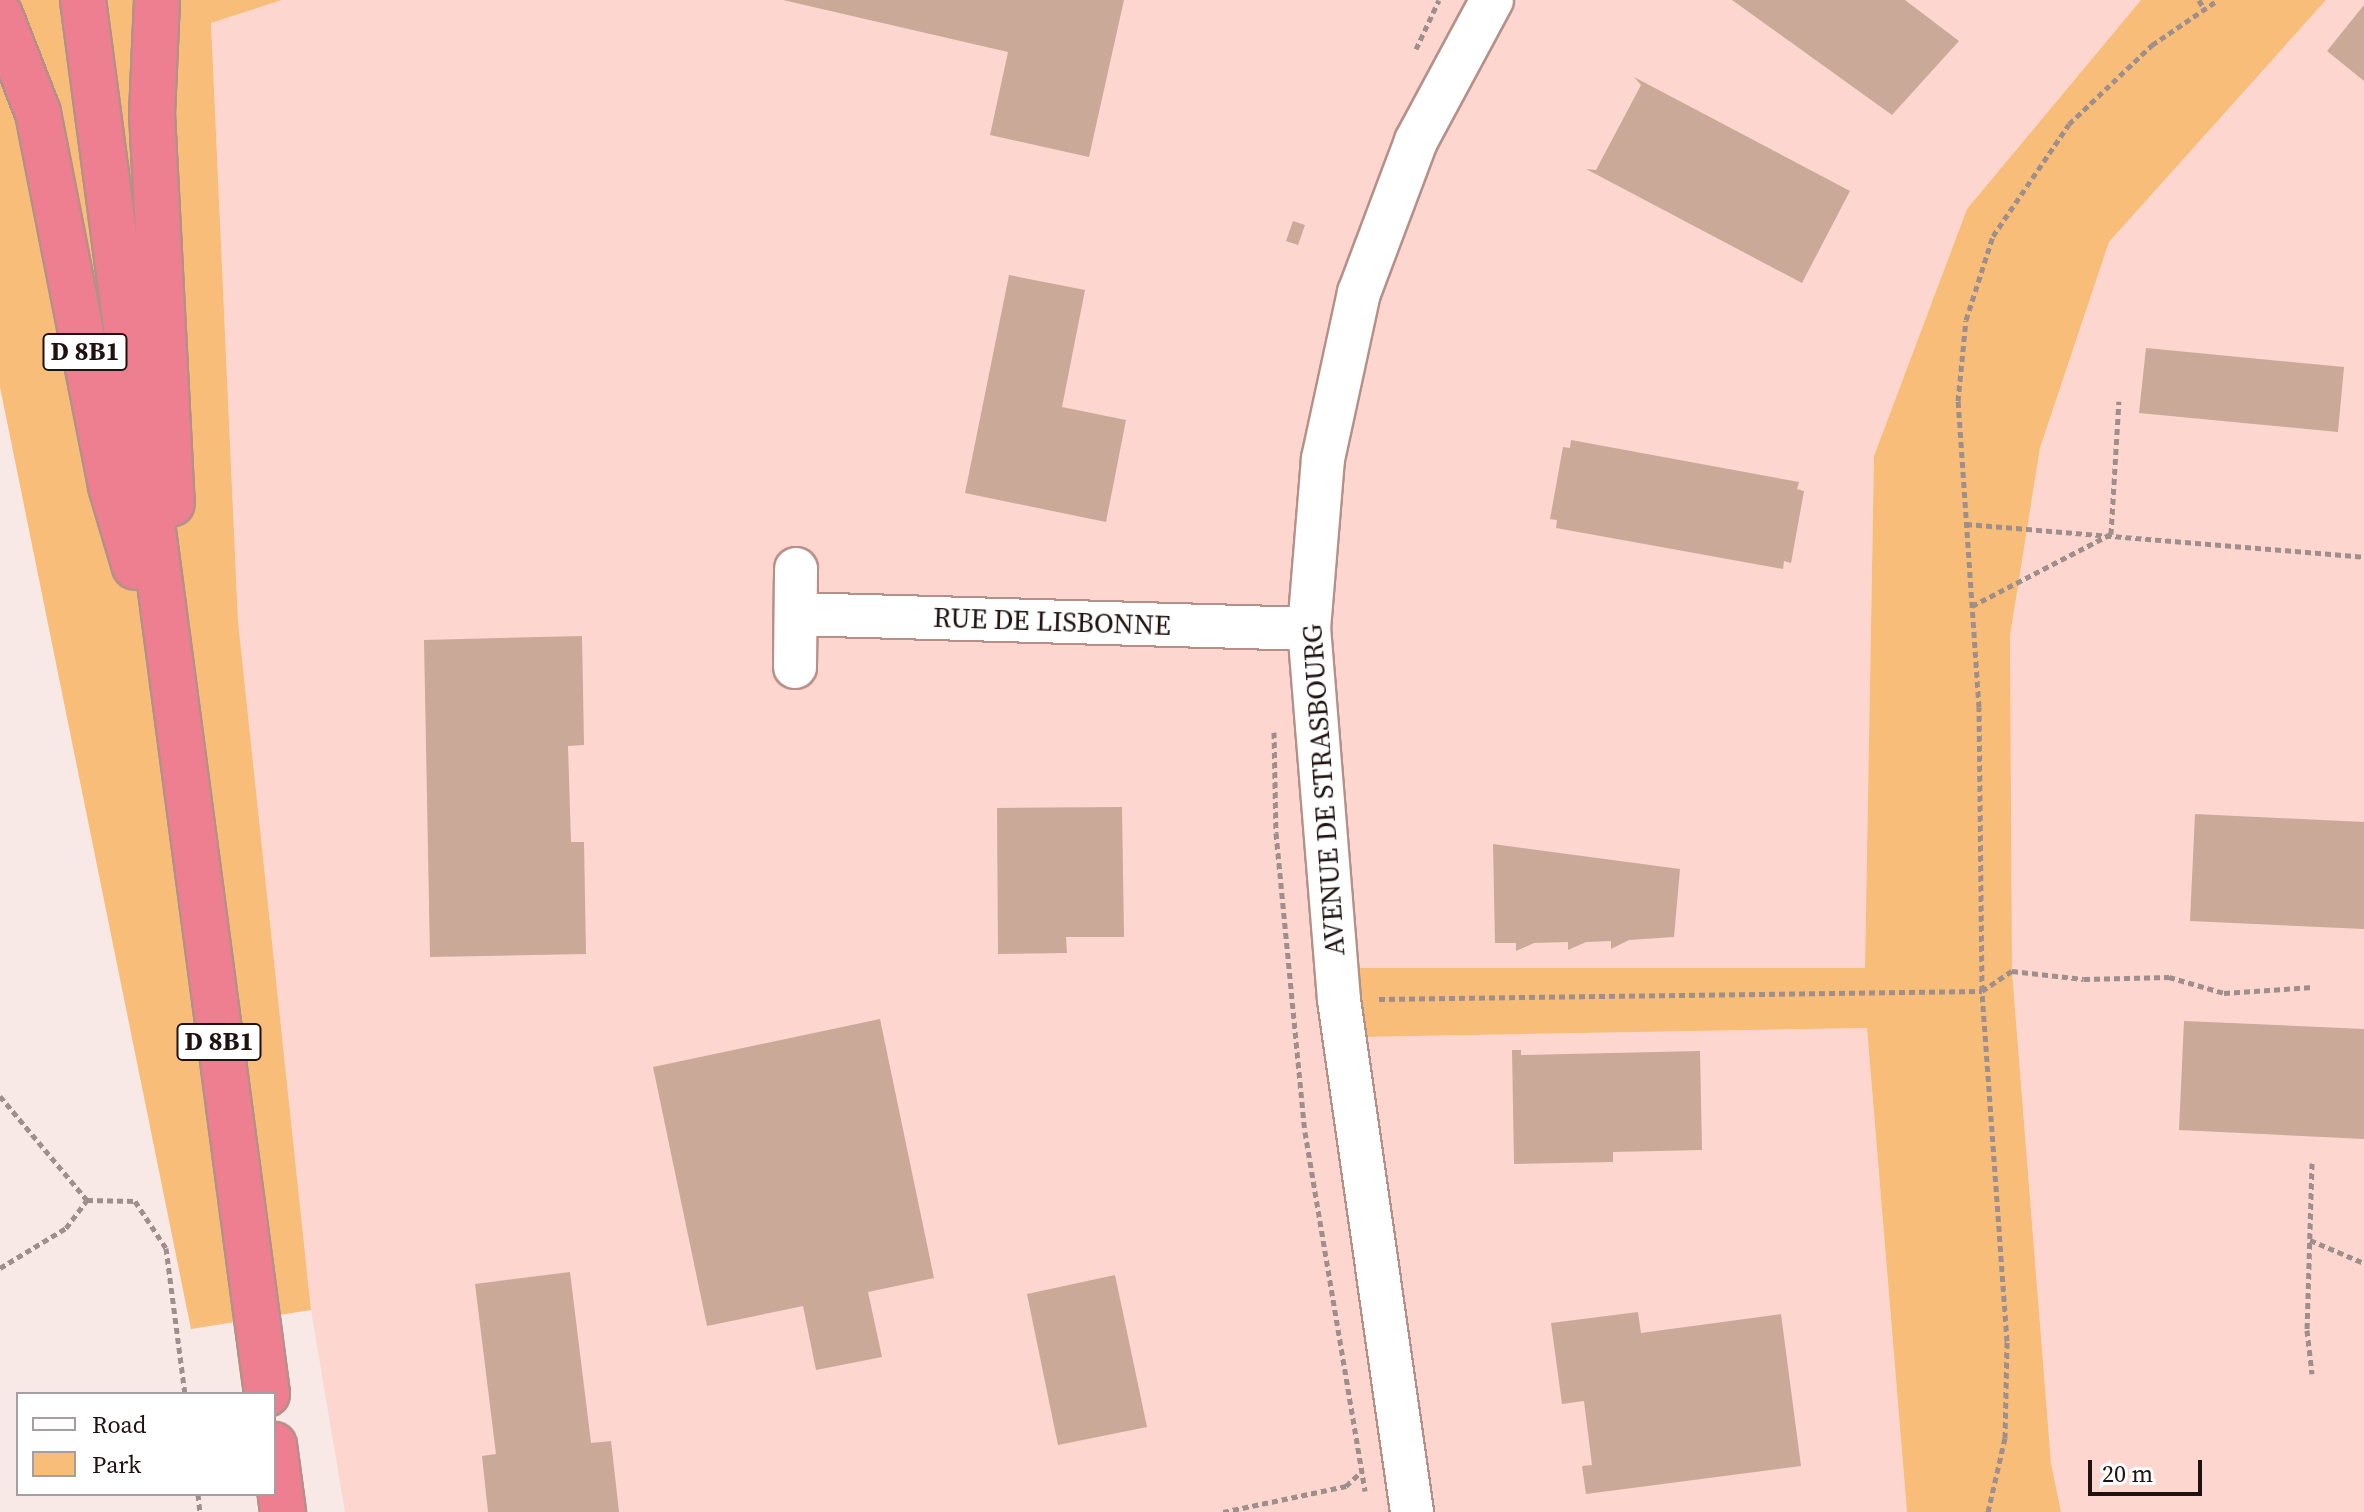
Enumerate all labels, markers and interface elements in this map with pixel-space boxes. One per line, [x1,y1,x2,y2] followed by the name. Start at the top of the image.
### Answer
[41,330,129,374] road number: D 8B1
[933,600,1171,642] street label: RUE DE LISBONNE
[1295,623,1351,957] street label: AVENUE DE STRASBOURG
[175,1020,263,1064] road number: D 8B1
[16,1392,276,1496] legend
[92,1408,146,1441] text: Road
[2092,1444,2206,1494] scale bar
[92,1448,141,1481] text: Park
[2102,1457,2153,1490] text: 20 m

